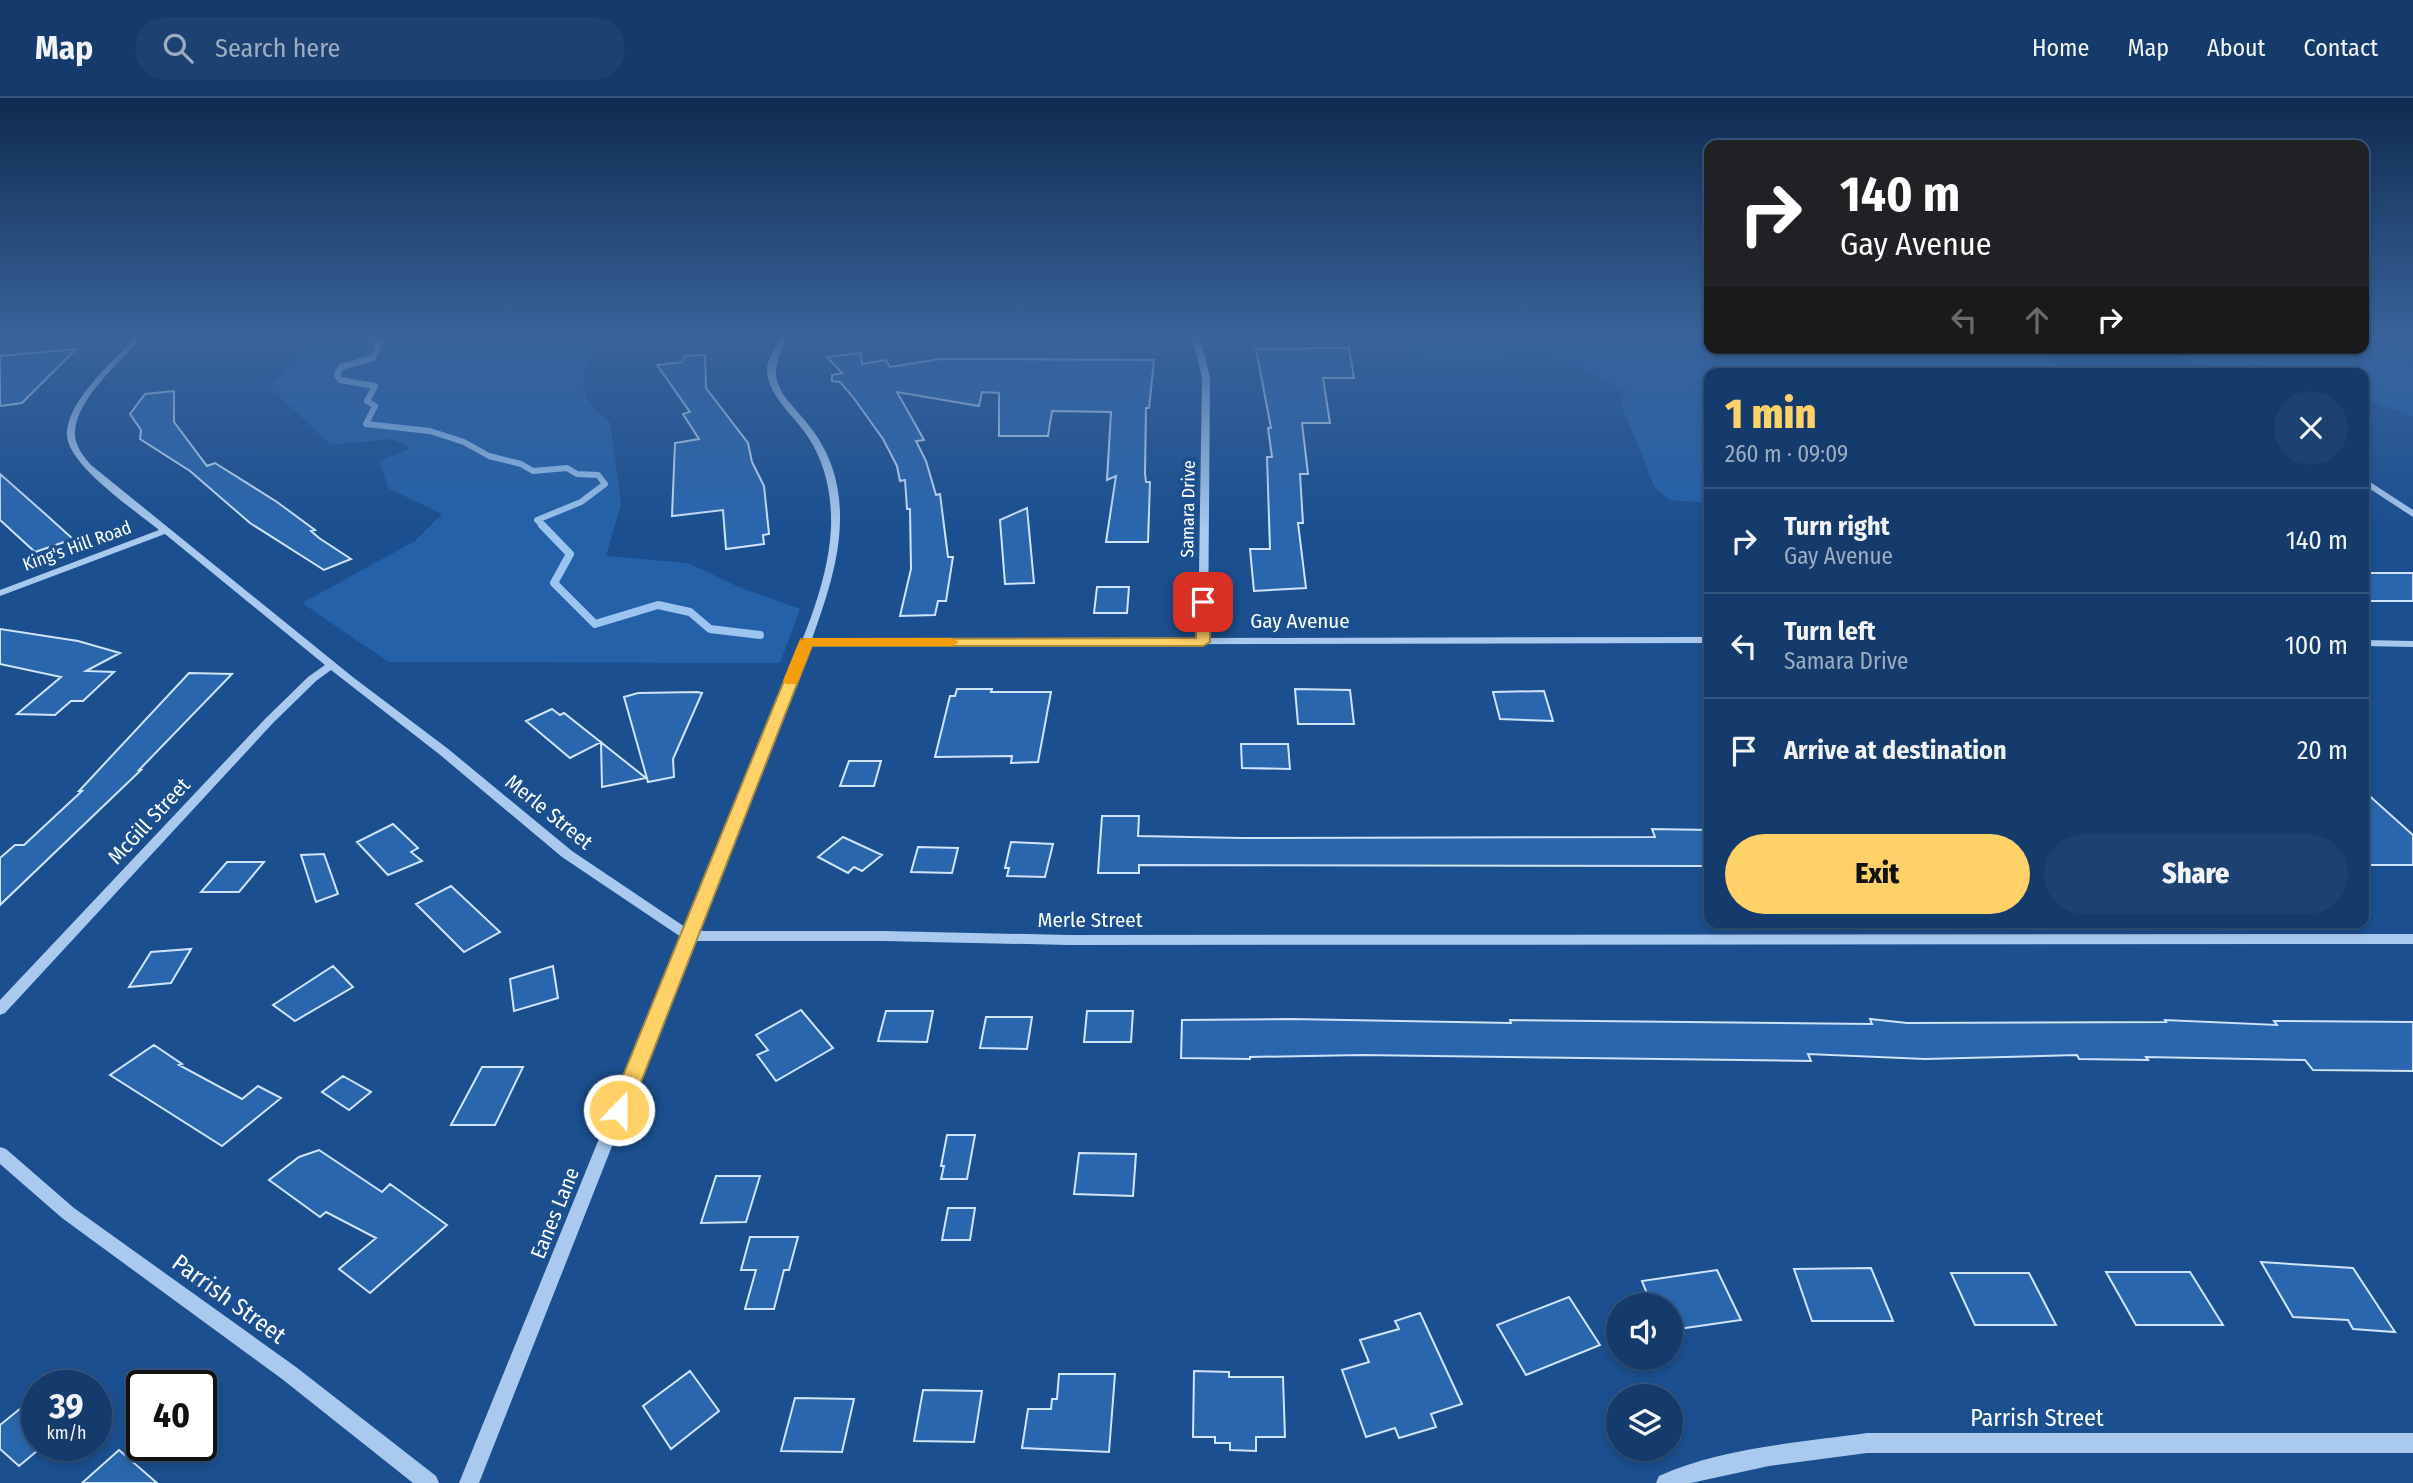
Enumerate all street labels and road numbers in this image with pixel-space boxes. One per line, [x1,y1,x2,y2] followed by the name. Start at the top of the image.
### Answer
[1176,460,1200,558] street label: Samara Drive
[20,516,134,576] street label: King's Hill Road
[1250,608,1350,634] street label: Gay Avenue
[500,769,598,855] street label: Merle Street
[102,772,196,870] street label: McGill Street
[1037,907,1143,933] street label: Merle Street
[525,1164,585,1262] street label: Eanes Lane
[167,1248,291,1350] street label: Parrish Street
[1970,1404,2104,1432] street label: Parrish Street

